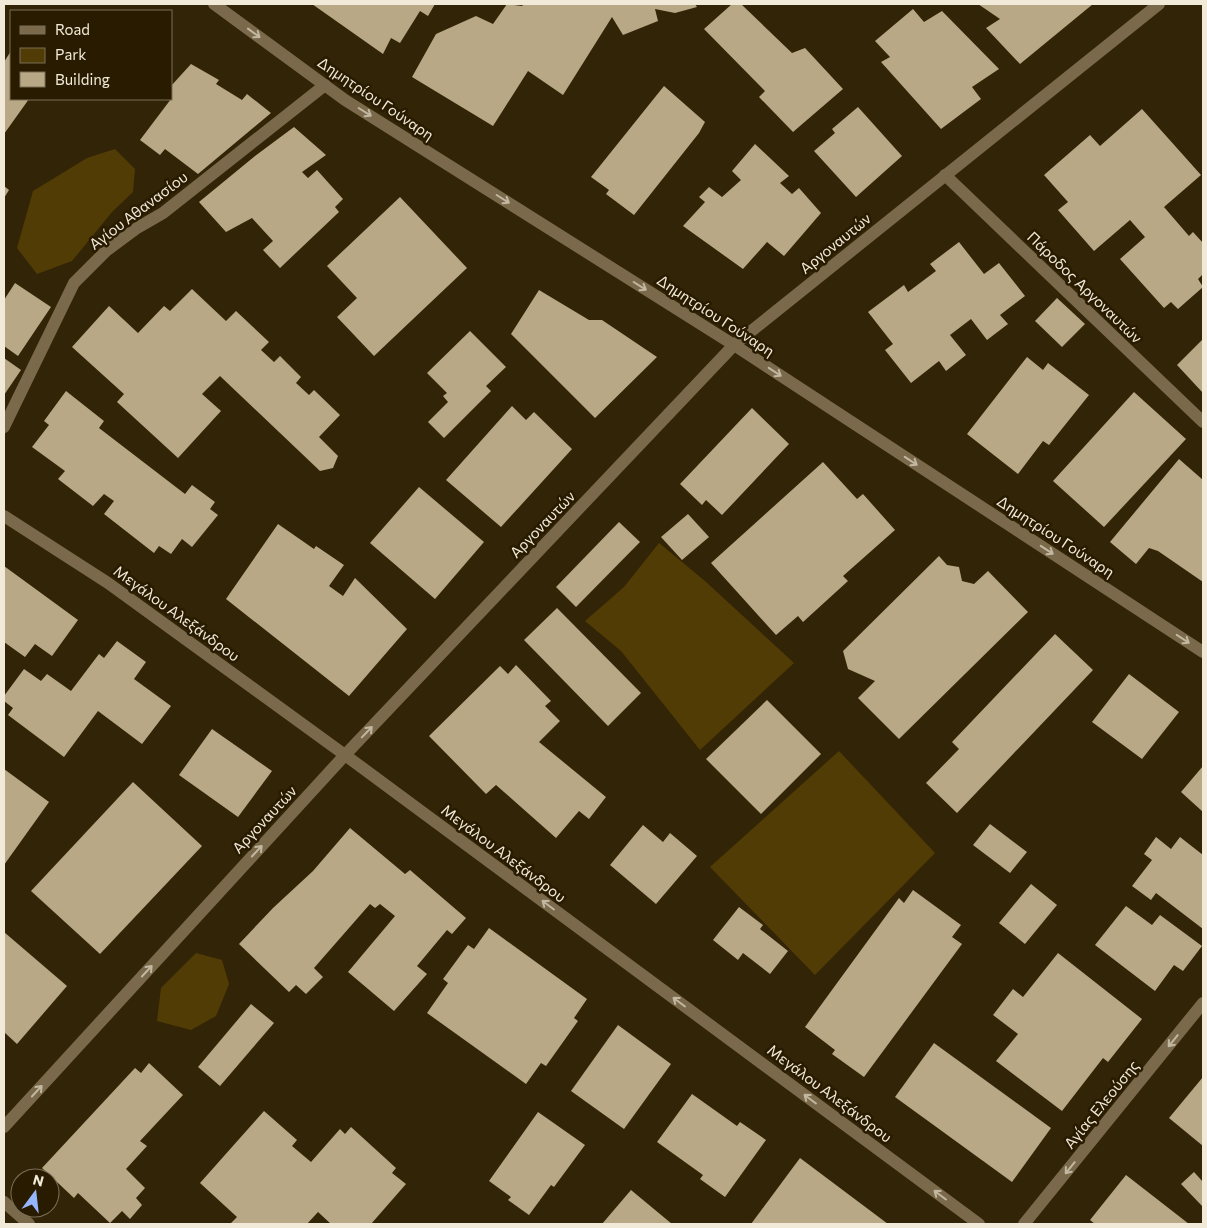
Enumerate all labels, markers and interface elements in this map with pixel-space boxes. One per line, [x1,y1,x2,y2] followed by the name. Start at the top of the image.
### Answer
[10,10,172,100] legend
[55,20,90,38] text: Road
[247,27,260,38] one-way arrow
[55,45,86,63] text: Park
[315,52,437,144] street label: Δημητρίου Γούναρη
[55,70,110,88] text: Building
[358,108,372,118] one-way arrow
[85,167,191,253] street label: Αγίου Αθανασίου
[495,194,509,204] one-way arrow
[796,209,874,277] street label: Αργοναυτών
[1024,228,1146,347] street label: Πάροδος Αργοναυτών
[654,270,778,360] street label: Δημητρίου Γούναρη
[632,281,646,291] one-way arrow
[767,367,781,377] one-way arrow
[903,456,917,466] one-way arrow
[506,486,579,561] street label: Αργοναυτών
[994,491,1118,581] street label: Δημητρίου Γούναρη
[1039,545,1053,555] one-way arrow
[111,561,243,665] street label: Μεγάλου Αλεξάνδρου
[1176,633,1190,644] one-way arrow
[361,726,373,738] one-way arrow
[228,781,300,857] street label: Αργοναυτών
[438,800,570,906] street label: Μεγάλου Αλεξάνδρου
[251,845,262,858] one-way arrow
[541,900,555,910] one-way arrow
[141,965,153,977] one-way arrow
[672,997,686,1007] one-way arrow
[1167,1034,1178,1047] one-way arrow
[764,1040,896,1146] street label: Μεγάλου Αλεξάνδρου
[1060,1056,1142,1152] street label: Αγίας Ελεούσης
[31,1084,43,1097] one-way arrow
[804,1093,817,1104] one-way arrow
[1065,1161,1076,1174] one-way arrow
[10,1168,60,1218] north arrow
[31,1170,46,1190] text: N
[933,1190,947,1200] one-way arrow

